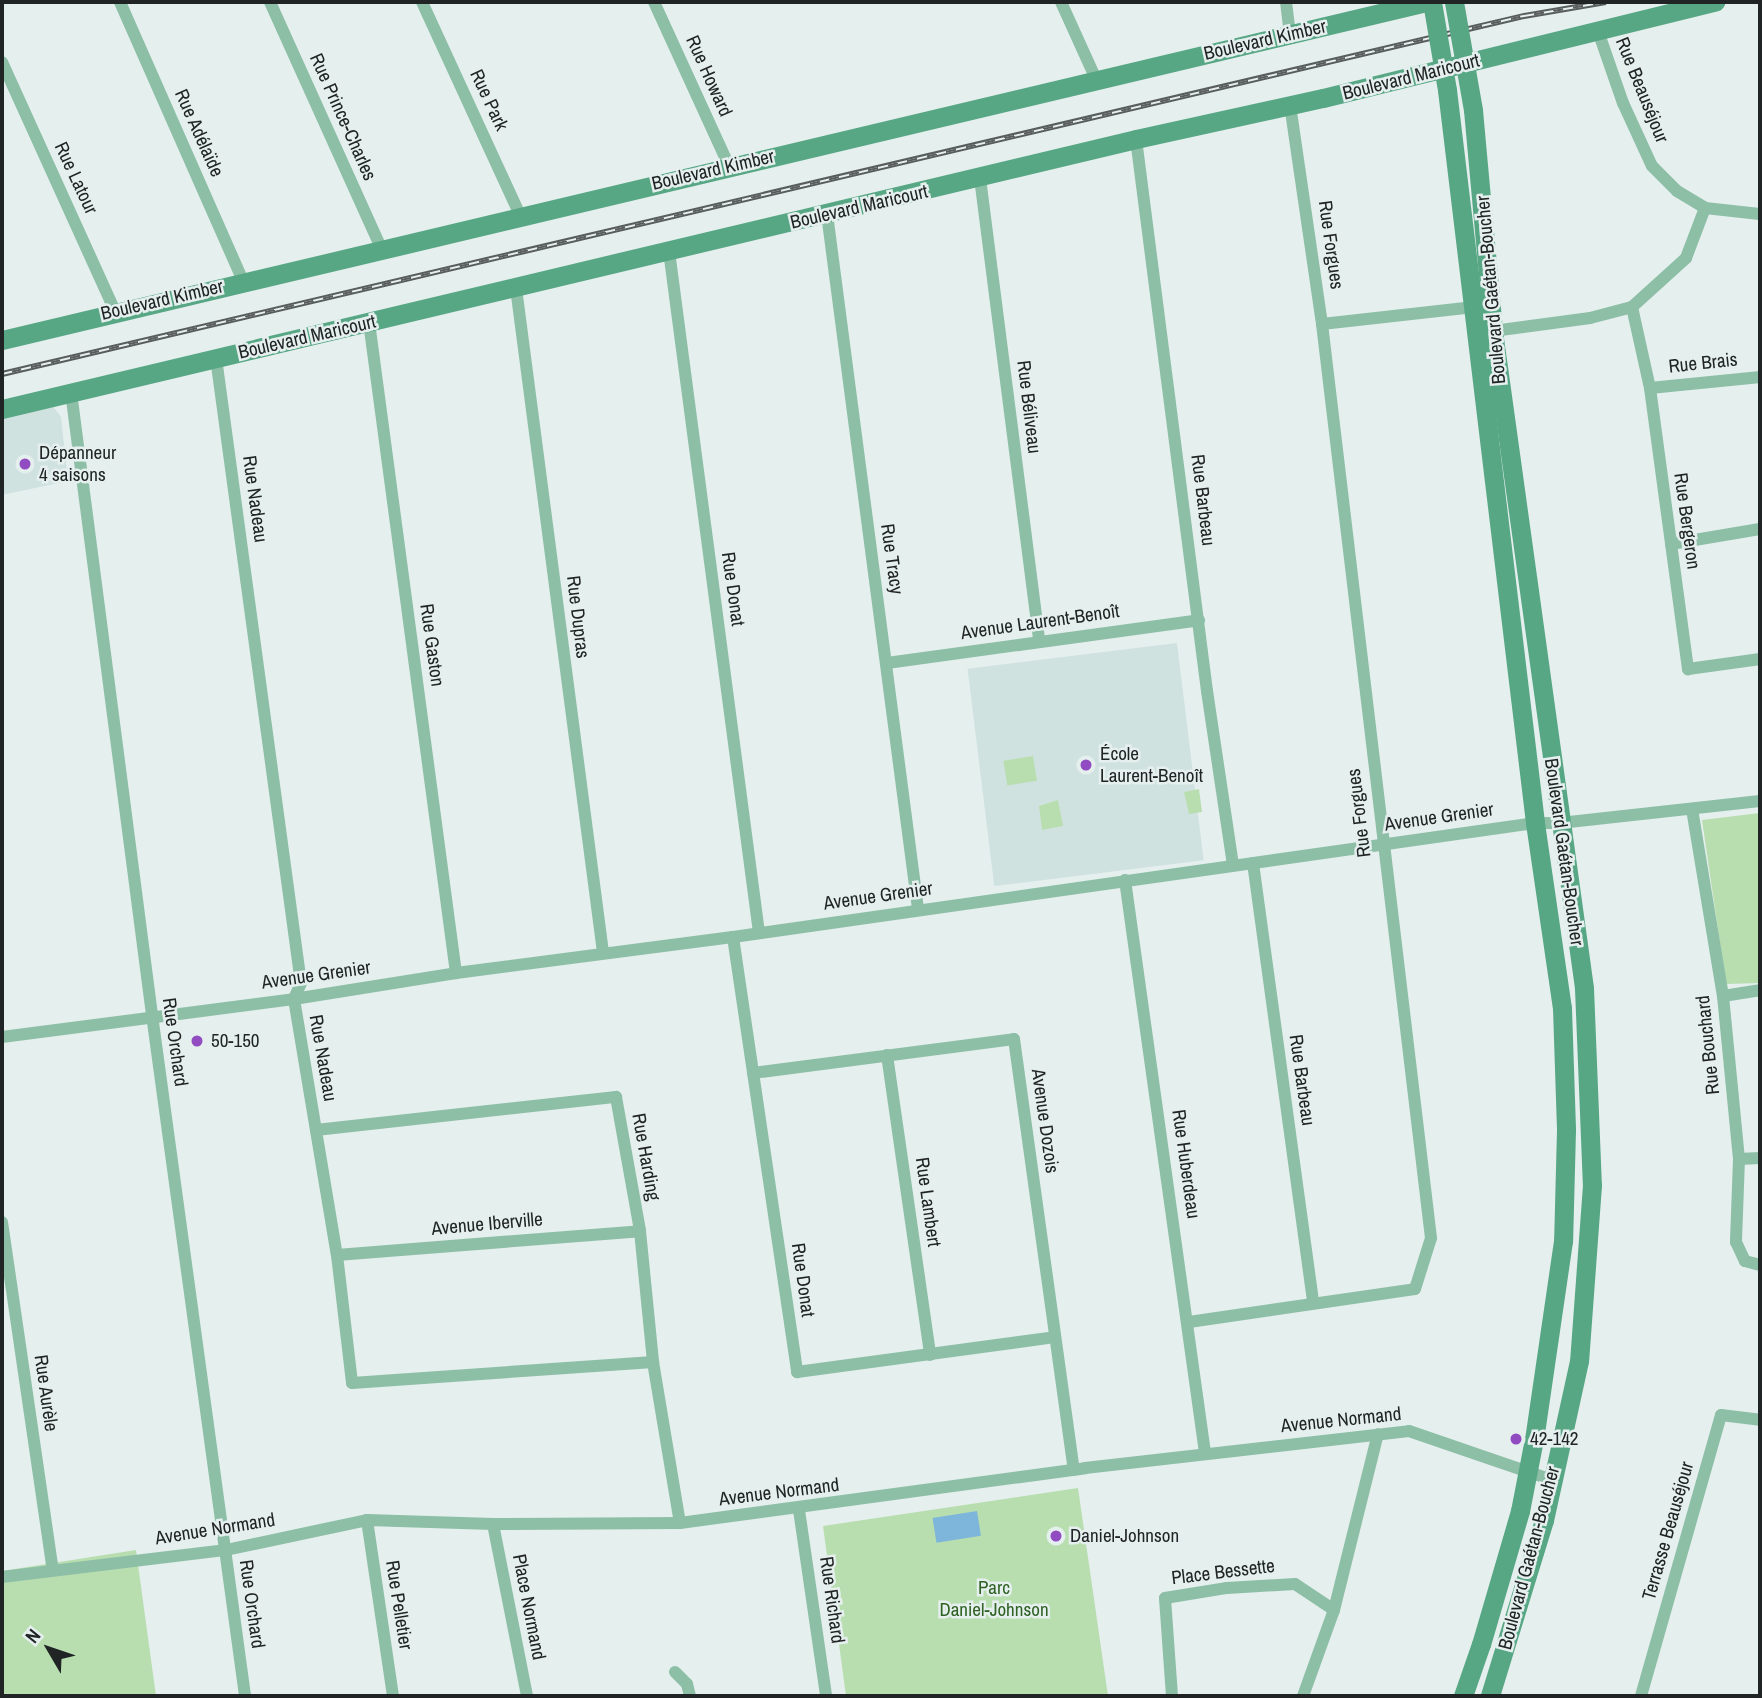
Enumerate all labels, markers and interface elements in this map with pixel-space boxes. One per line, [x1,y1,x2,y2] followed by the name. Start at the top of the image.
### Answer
[1202,15,1328,65] street label: Boulevard Kimber
[681,32,737,120] street label: Rue Howard
[1611,34,1673,146] street label: Rue Beauséjour
[1340,49,1482,105] street label: Boulevard Maricourt
[305,50,381,184] street label: Rue Prince-Charles
[465,66,513,134] street label: Rue Park
[169,85,229,181] street label: Rue Adélaïde
[49,138,103,218] street label: Rue Latour
[650,145,776,195] street label: Boulevard Kimber
[788,180,930,234] street label: Boulevard Maricourt
[1471,195,1511,385] street label: Boulevard Gaétan-Boucher
[1313,199,1349,291] street label: Rue Forgues
[99,275,225,325] street label: Boulevard Kimber
[236,310,378,364] street label: Boulevard Maricourt
[1667,348,1739,378] street label: Rue Brais
[1012,359,1046,455] street label: Rue Béliveau
[39,442,116,486] place label: Dépanneur 4 saisons
[1186,453,1220,547] street label: Rue Barbeau
[238,454,272,544] street label: Rue Nadeau
[17,456,33,472] marker: Dépanneur 4 saisons
[1669,471,1705,571] street label: Rue Bergeron
[876,522,908,596] street label: Rue Tracy
[717,551,749,627] street label: Rue Donat
[562,574,594,660] street label: Rue Dupras
[959,600,1121,644] street label: Avenue Laurent-Benoît
[415,602,449,688] street label: Rue Gaston
[1100,743,1203,787] place label: École Laurent-Benoît
[1078,757,1094,773] marker: École Laurent-Benoît
[1540,757,1588,947] street label: Boulevard Gaétan-Boucher
[1342,767,1376,859] street label: Rue Forgues
[1383,798,1495,836] street label: Avenue Grenier
[822,877,934,915] street label: Avenue Grenier
[260,956,372,994] street label: Avenue Grenier
[1691,994,1725,1096] street label: Rue Bouchard
[158,996,192,1088] street label: Rue Orchard
[304,1013,342,1103] street label: Rue Nadeau
[211,1030,260,1052] place label: 50-150
[189,1033,205,1049] marker: 50-150
[1284,1033,1320,1127] street label: Rue Barbeau
[1026,1067,1064,1175] street label: Avenue Dozois
[1167,1108,1205,1220] street label: Rue Huberdeau
[627,1112,665,1202] street label: Rue Harding
[910,1156,946,1248] street label: Rue Lambert
[430,1208,544,1240] street label: Avenue Iberville
[787,1242,819,1318] street label: Rue Donat
[29,1353,63,1433] street label: Rue Aurèle
[1280,1402,1402,1438] street label: Avenue Normand
[1530,1428,1579,1450] place label: 42-142
[1508,1431,1524,1447] marker: 42-142
[1637,1459,1699,1603] street label: Terrasse Beauséjour
[1494,1464,1564,1652] street label: Boulevard Gaétan-Boucher
[718,1473,840,1511] street label: Avenue Normand
[153,1508,277,1550] street label: Avenue Normand
[1070,1525,1179,1547] place label: Daniel-Johnson
[1048,1528,1064,1544] marker: Daniel-Johnson
[508,1552,550,1662] street label: Place Normand
[1170,1554,1276,1590] street label: Place Bessette
[815,1555,849,1645] street label: Rue Richard
[235,1558,269,1650] street label: Rue Orchard
[381,1559,417,1651] street label: Rue Pelletier
[939,1577,1049,1621] park label: Parc Daniel-Johnson
[14,1614,84,1684] north arrow
[19,1623,46,1648] text: N

